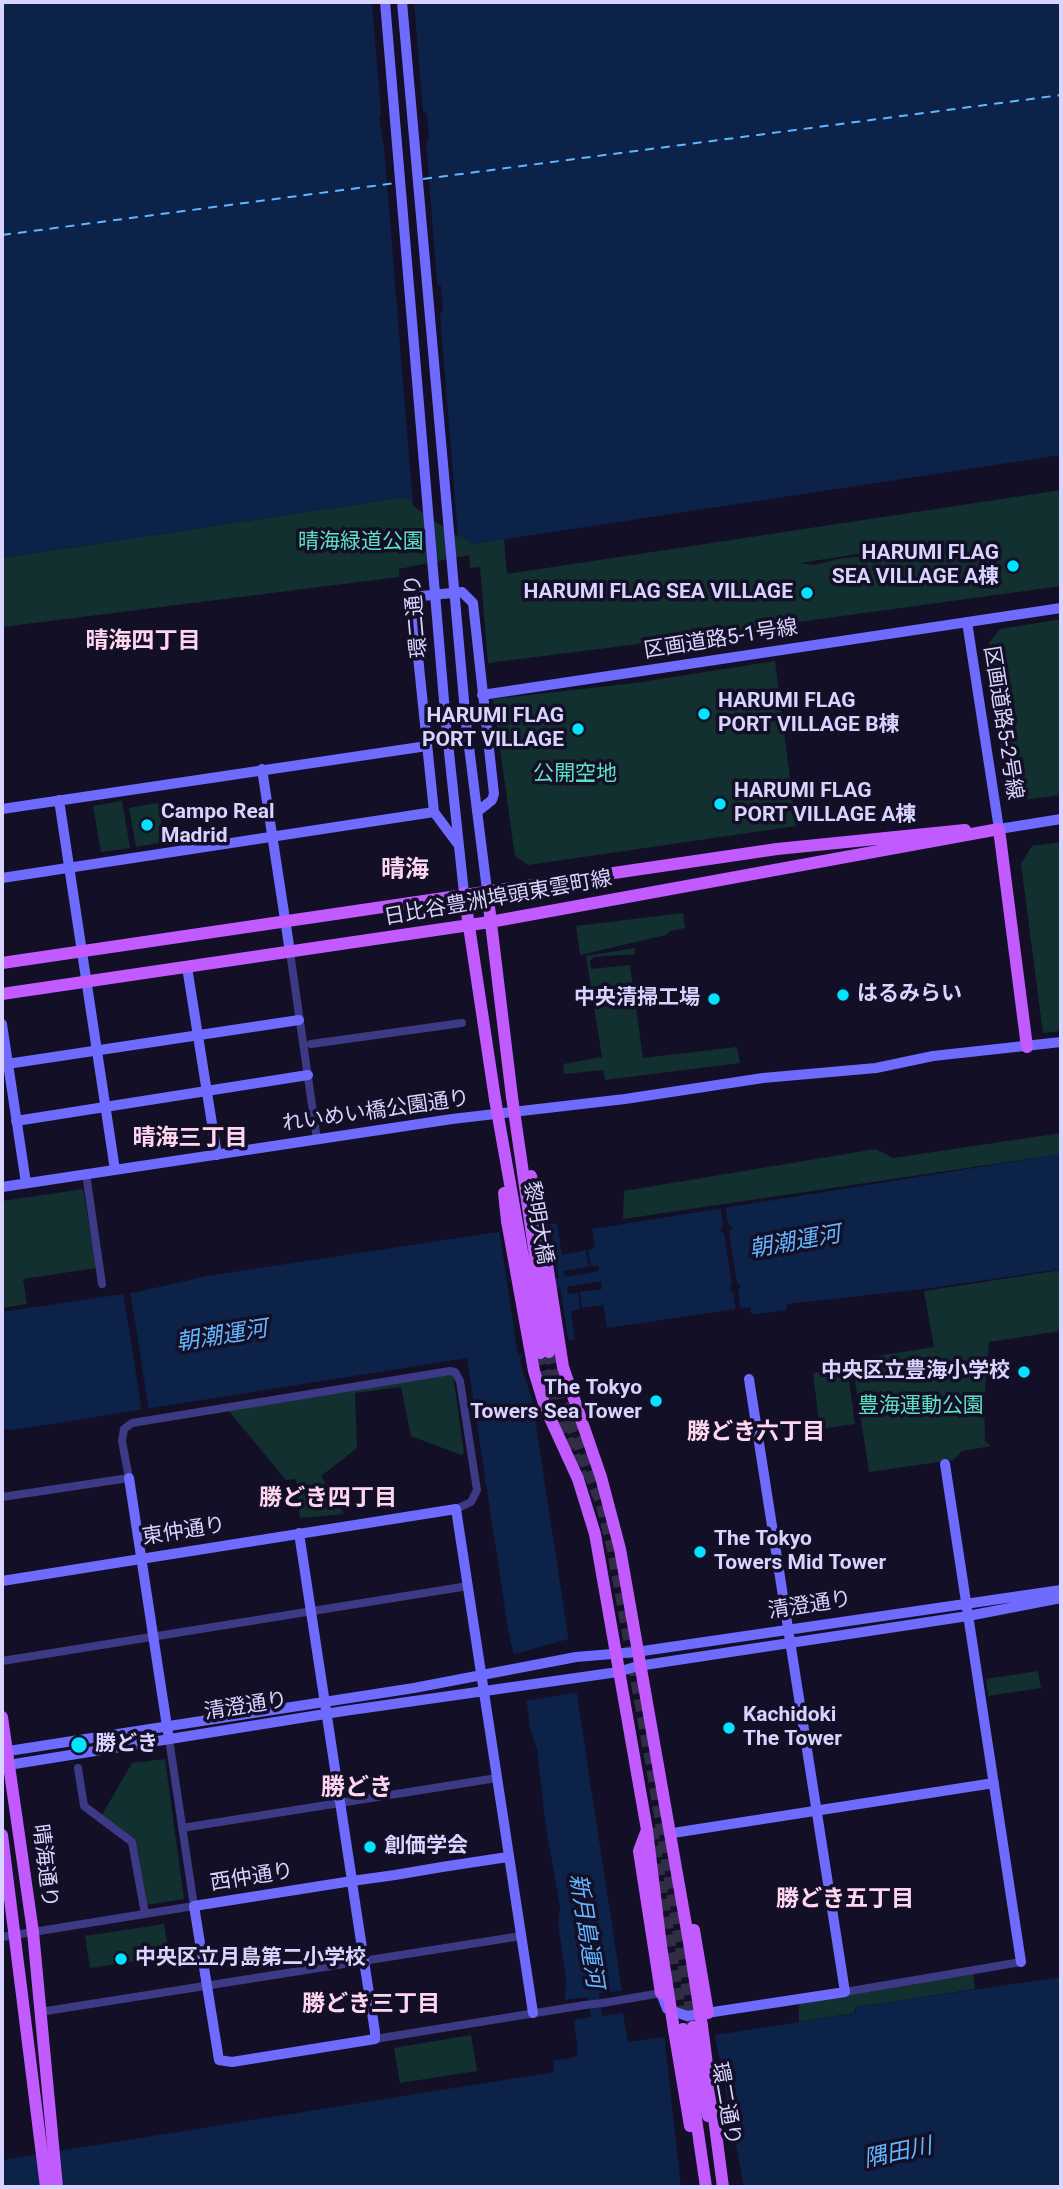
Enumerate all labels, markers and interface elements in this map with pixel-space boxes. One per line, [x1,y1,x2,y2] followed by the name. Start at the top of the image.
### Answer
[298,530,424,556] park label: 晴海緑道公園
[832,541,999,591] place label: HARUMI FLAG SEA VILLAGE A棟
[1005,558,1021,574] marker: HARUMI FLAG SEA VILLAGE A棟
[401,573,433,659] street label: 環二通り
[523,580,793,606] place label: HARUMI FLAG SEA VILLAGE
[799,585,815,601] marker: HARUMI FLAG SEA VILLAGE
[642,615,800,665] street label: 区画道路5-1号線
[86,628,200,656] district label: 晴海四丁目
[977,644,1027,802] street label: 区画道路5-2号線
[718,689,900,739] place label: HARUMI FLAG PORT VILLAGE B棟
[422,704,564,754] place label: HARUMI FLAG PORT VILLAGE
[696,706,712,722] marker: HARUMI FLAG PORT VILLAGE B棟
[570,721,586,737] marker: HARUMI FLAG PORT VILLAGE
[533,762,617,788] park label: 公開空地
[734,779,916,829] place label: HARUMI FLAG PORT VILLAGE A棟
[712,796,728,812] marker: HARUMI FLAG PORT VILLAGE A棟
[161,800,275,850] place label: Campo Real Madrid
[139,817,155,833] marker: Campo Real Madrid
[381,857,429,885] district label: 晴海
[382,867,614,931] street label: 日比谷豊洲埠頭東雲町線
[857,982,962,1008] place label: はるみらい
[574,986,700,1012] place label: 中央清掃工場
[835,987,851,1003] marker: はるみらい
[706,991,722,1007] marker: 中央清掃工場
[281,1086,471,1138] street label: れいめい橋公園通り
[133,1125,247,1153] district label: 晴海三丁目
[517,1179,557,1267] street label: 黎明大橋
[747,1221,843,1265] water label: 朝潮運河
[174,1316,270,1358] water label: 朝潮運河
[821,1359,1010,1385] place label: 中央区立豊海小学校
[1016,1364,1032,1380] marker: 中央区立豊海小学校
[470,1376,642,1426] place label: The Tokyo Towers Sea Tower
[648,1393,664,1409] marker: The Tokyo Towers Sea Tower
[858,1394,984,1420] park label: 豊海運動公園
[687,1419,825,1447] district label: 勝どき六丁目
[259,1485,397,1513] district label: 勝どき四丁目
[141,1513,227,1551] street label: 東仲通り
[714,1527,886,1577] place label: The Tokyo Towers Mid Tower
[692,1544,708,1560] marker: The Tokyo Towers Mid Tower
[767,1587,853,1625] street label: 清澄通り
[203,1688,289,1726] street label: 清澄通り
[743,1703,842,1753] place label: Kachidoki The Tower
[721,1720,737,1736] marker: Kachidoki The Tower
[95,1732,158,1758] place label: 勝どき
[69,1735,89,1755] marker: 勝どき
[321,1775,393,1803] district label: 勝どき
[26,1823,62,1909] street label: 晴海通り
[384,1834,468,1860] place label: 創価学会
[362,1839,378,1855] marker: 創価学会
[209,1859,295,1897] street label: 西仲通り
[562,1872,608,1990] water label: 新月島運河
[776,1886,914,1914] district label: 勝どき五丁目
[135,1946,366,1972] place label: 中央区立月島第二小学校
[113,1951,129,1967] marker: 中央区立月島第二小学校
[302,1991,440,2019] district label: 勝どき三丁目
[705,2060,745,2148] street label: 環二通り
[861,2133,935,2175] water label: 隅田川

